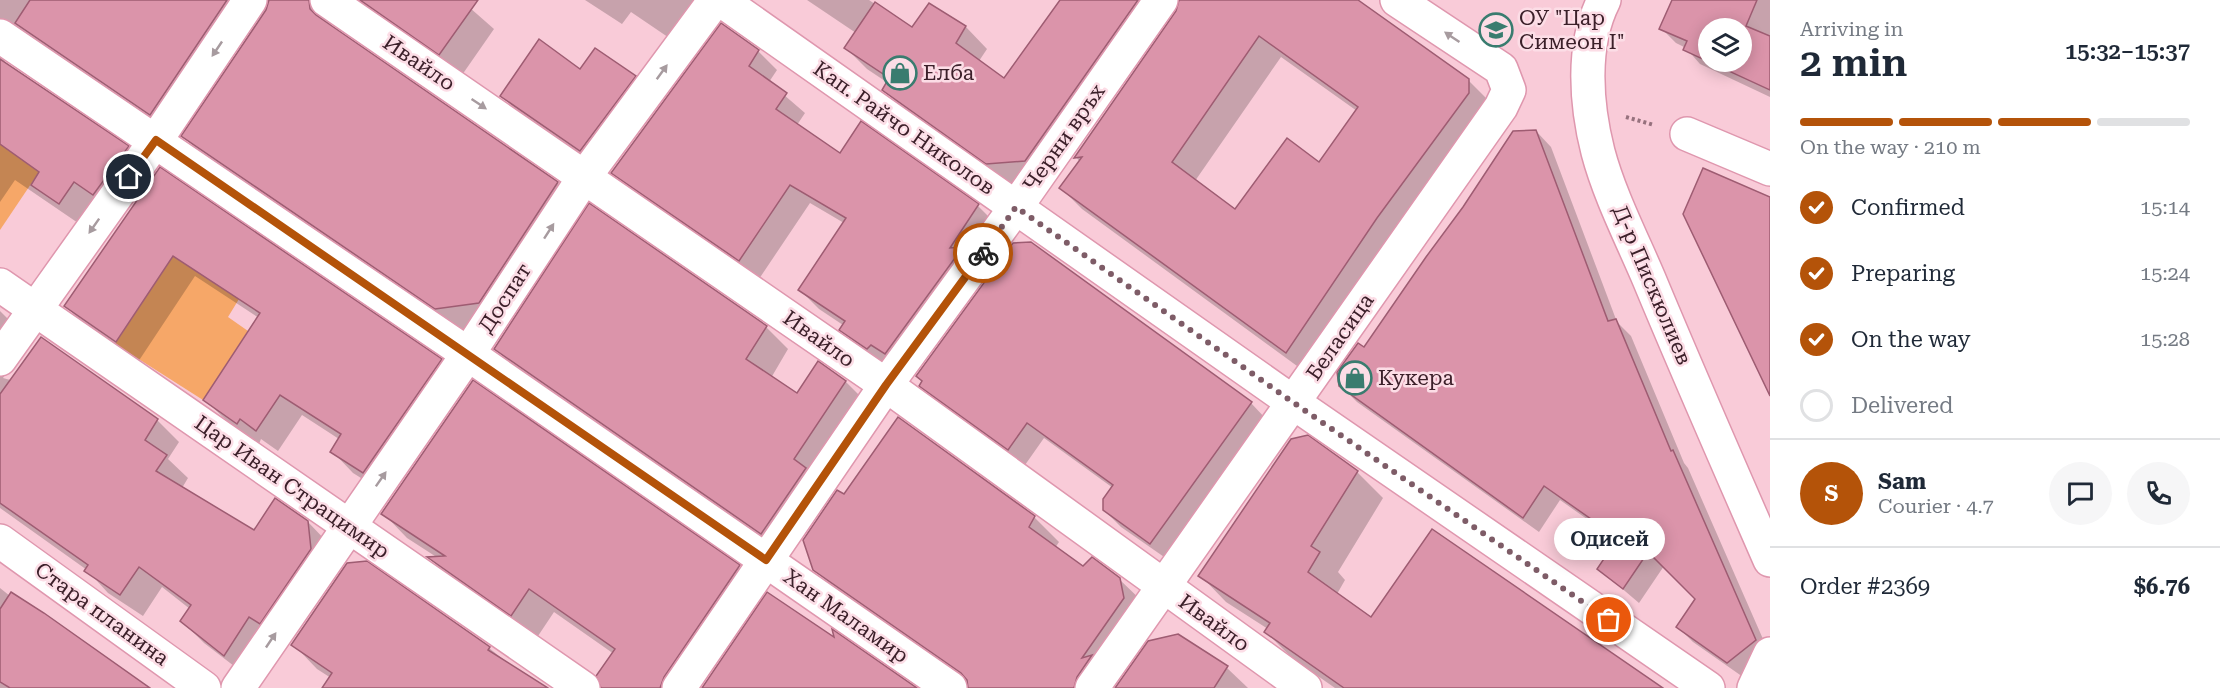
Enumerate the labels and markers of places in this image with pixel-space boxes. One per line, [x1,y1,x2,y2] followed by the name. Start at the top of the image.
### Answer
[1519,6,1625,54] place label: ОУ "Цар Симеон I"
[1478,12,1514,48] school or university icon: ОУ "Цар Симеон I"
[882,55,918,91] shop icon: Елба
[923,61,975,85] place label: Елба
[103,151,154,202] pin
[1337,360,1373,396] shop icon: Кукера
[1378,366,1454,390] place label: Кукера
[1554,518,1664,560] callout: Одисей
[1583,594,1634,645] pin

